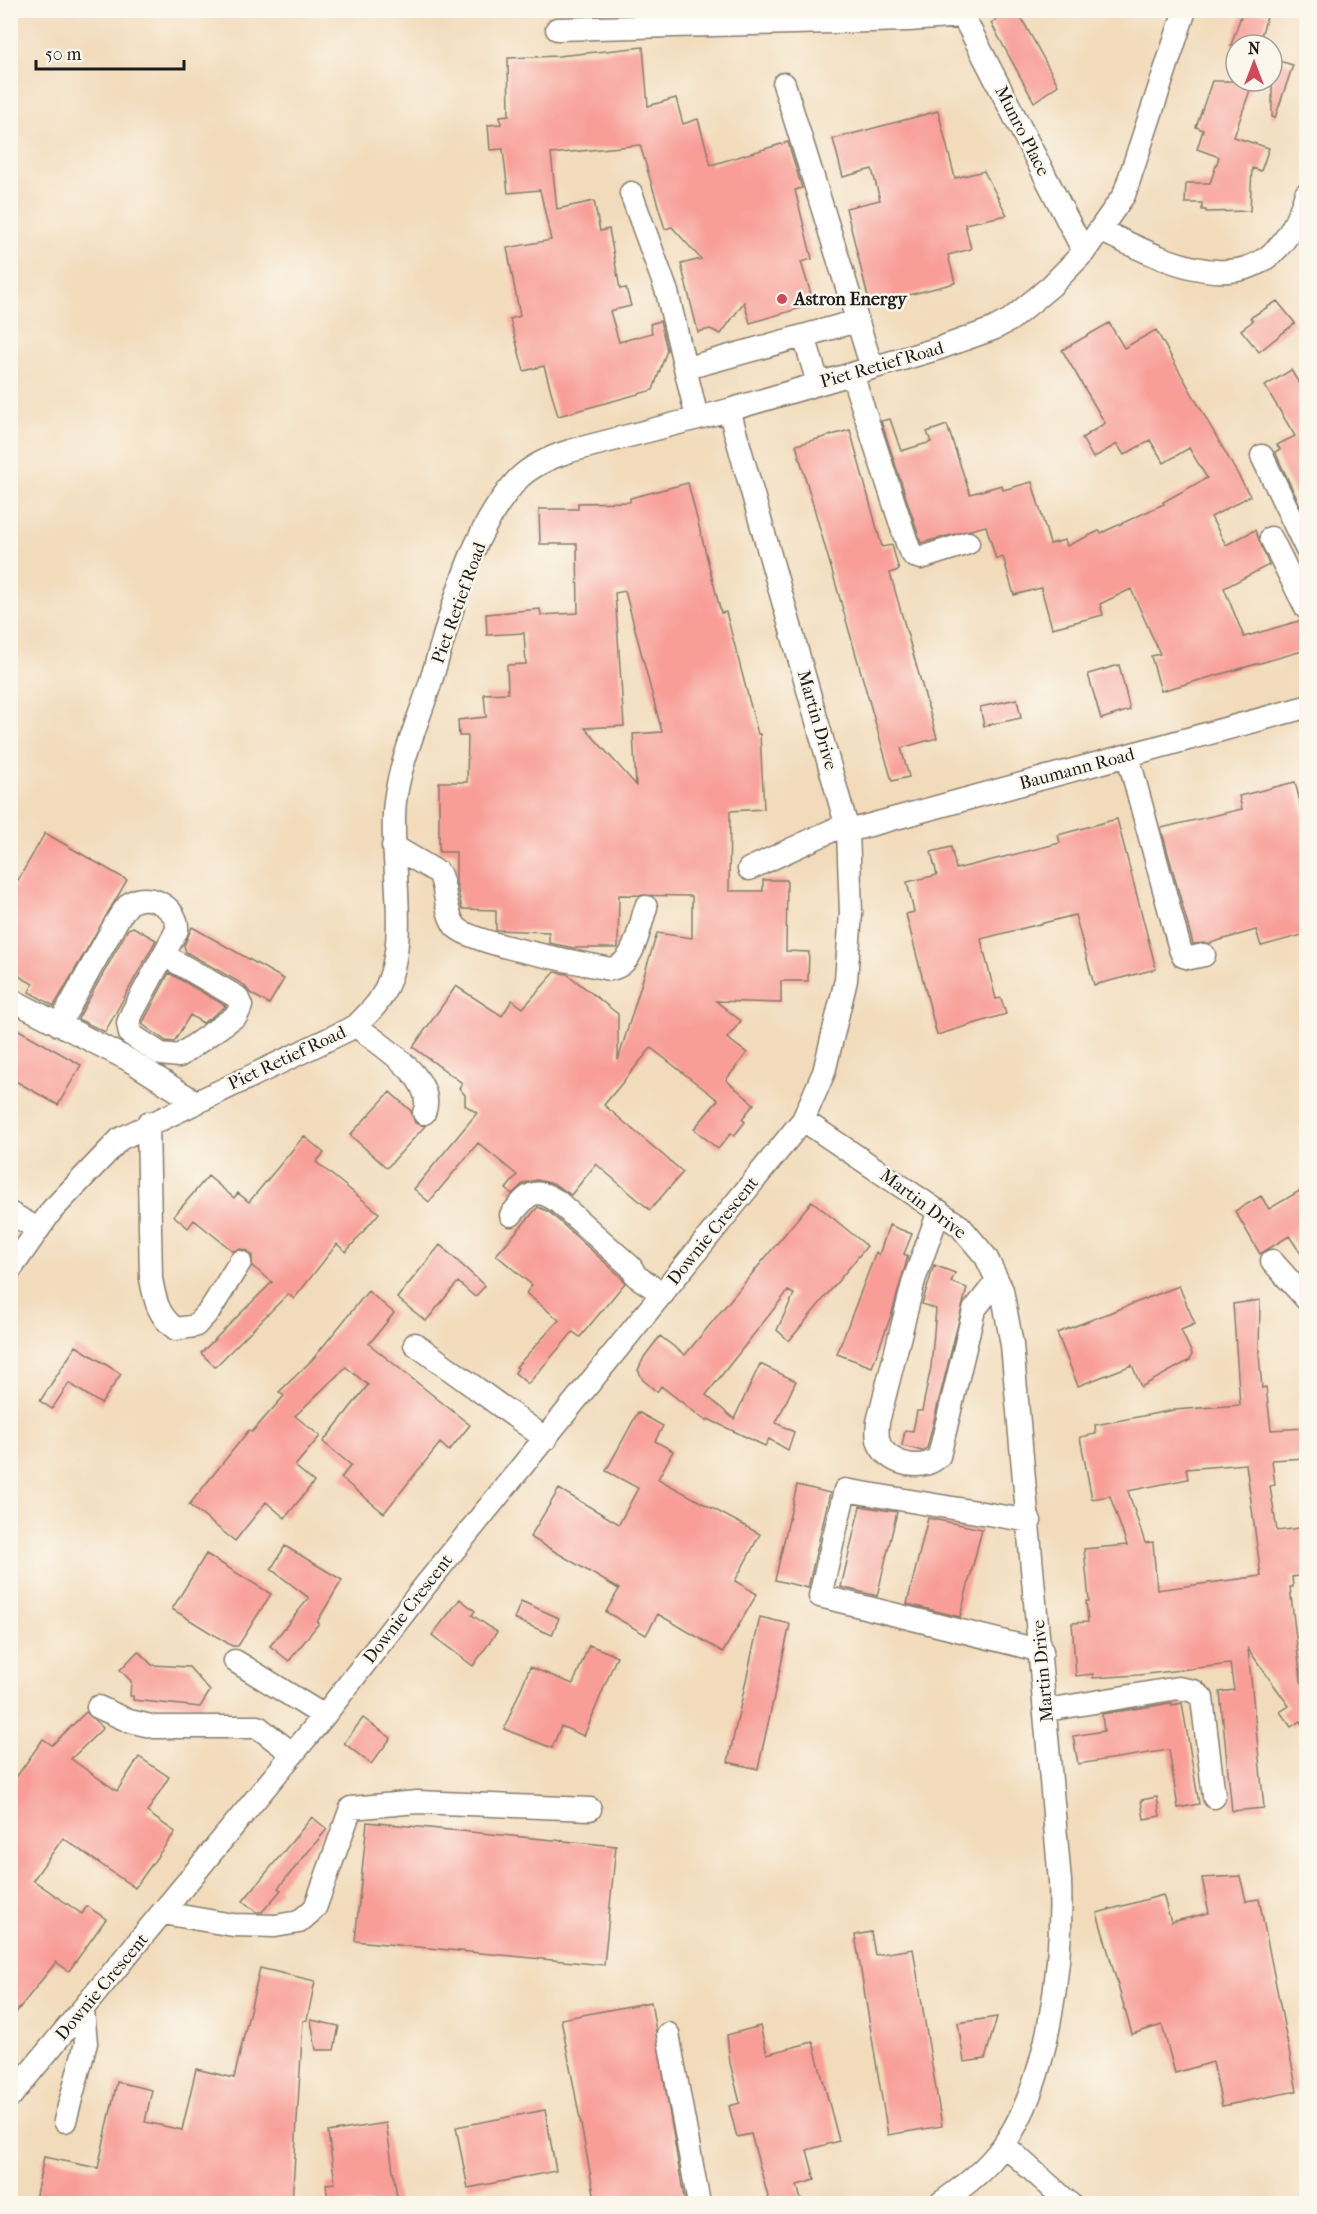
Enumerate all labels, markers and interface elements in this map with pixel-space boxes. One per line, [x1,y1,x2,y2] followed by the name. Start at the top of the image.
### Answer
[36,33,184,71] scale bar
[1224,33,1284,93] north arrow
[1248,39,1261,58] text: N
[45,44,82,65] text: 50 m
[990,82,1054,180] street label: Munro Place
[793,289,908,310] place label: Astron Energy
[775,292,789,306] marker: Astron Energy
[818,337,946,393] street label: Piet Retief Road
[427,539,491,666] street label: Piet Retief Road
[793,668,841,772] street label: Martin Drive
[1017,744,1137,794] street label: Baumann Road
[225,1021,349,1094] street label: Piet Retief Road
[876,1165,970,1243] street label: Martin Drive
[663,1172,763,1289] street label: Downie Crescent
[359,1550,458,1668] street label: Downie Crescent
[1028,1619,1058,1723] street label: Martin Drive
[51,1929,153,2045] street label: Downie Crescent

